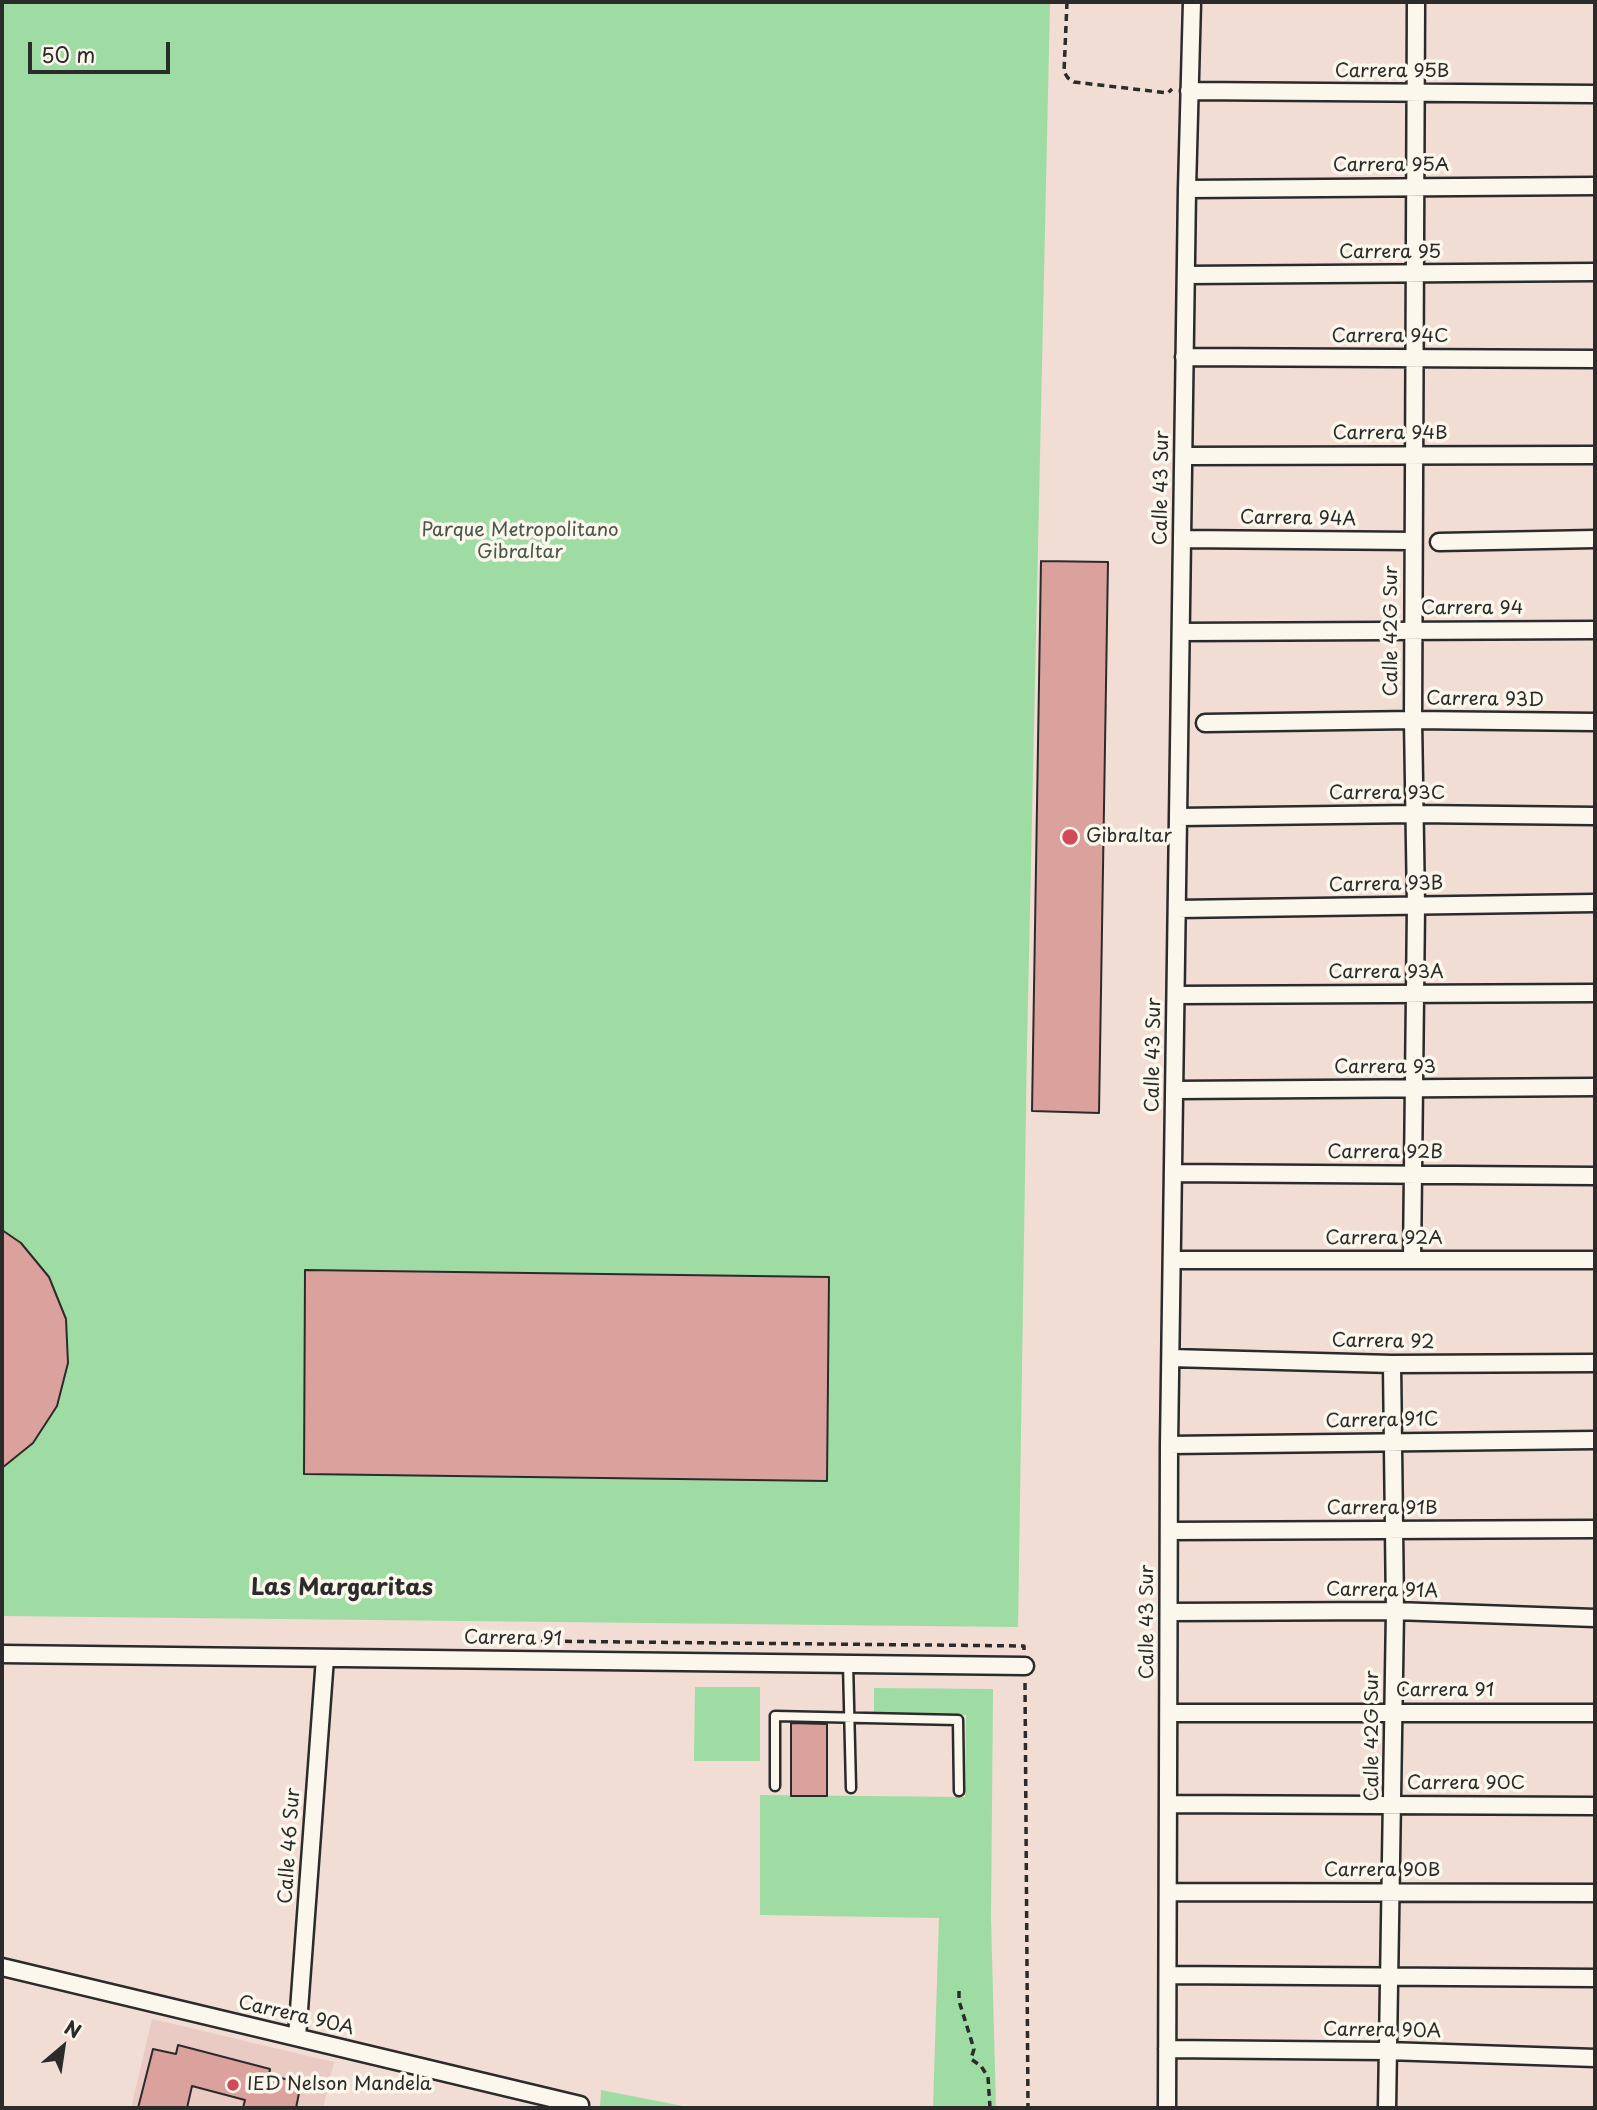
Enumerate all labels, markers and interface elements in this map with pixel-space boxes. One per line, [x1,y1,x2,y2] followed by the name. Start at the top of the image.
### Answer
[32,28,173,72] scale bar
[41,38,95,70] text: 50 m
[1335,61,1449,83] street label: Carrera 95B
[1333,155,1449,177] street label: Carrera 95A
[1339,242,1441,264] street label: Carrera 95
[1331,326,1449,348] street label: Carrera 94C
[1332,423,1448,445] street label: Carrera 94B
[1150,430,1174,546] street label: Calle 43 Sur
[1240,507,1356,531] street label: Carrera 94A
[421,520,619,564] park label: Parque Metropolitano Gibraltar
[1381,565,1403,697] street label: Calle 42G Sur
[1421,598,1523,620] street label: Carrera 94
[1426,688,1544,712] street label: Carrera 93D
[1329,783,1445,805] street label: Carrera 93C
[1086,826,1172,848] place label: Gibraltar
[1060,827,1080,847] marker: Gibraltar
[1329,873,1443,897] street label: Carrera 93B
[1328,962,1444,984] street label: Carrera 93A
[1142,997,1166,1113] street label: Calle 43 Sur
[1334,1057,1436,1079] street label: Carrera 93
[1327,1142,1443,1164] street label: Carrera 92B
[1325,1228,1443,1250] street label: Carrera 92A
[1331,1330,1435,1354] street label: Carrera 92
[1325,1409,1439,1433] street label: Carrera 91C
[1326,1498,1438,1520] street label: Carrera 91B
[1137,1565,1159,1679] street label: Calle 43 Sur
[251,1575,433,1603] district label: Las Margaritas
[1326,1579,1438,1603] street label: Carrera 91A
[464,1627,562,1651] street label: Carrera 91
[1362,1670,1384,1802] street label: Calle 42G Sur
[1396,1680,1494,1702] street label: Carrera 91
[1407,1773,1525,1795] street label: Carrera 90C
[275,1787,305,1905] street label: Calle 46 Sur
[1324,1860,1440,1882] street label: Carrera 90B
[236,1992,356,2040] street label: Carrera 90A
[28,2012,98,2082] north arrow
[60,2013,87,2045] text: N
[1323,2019,1441,2043] street label: Carrera 90A
[247,2074,432,2096] place label: IED Nelson Mandela
[225,2077,241,2093] marker: IED Nelson Mandela

